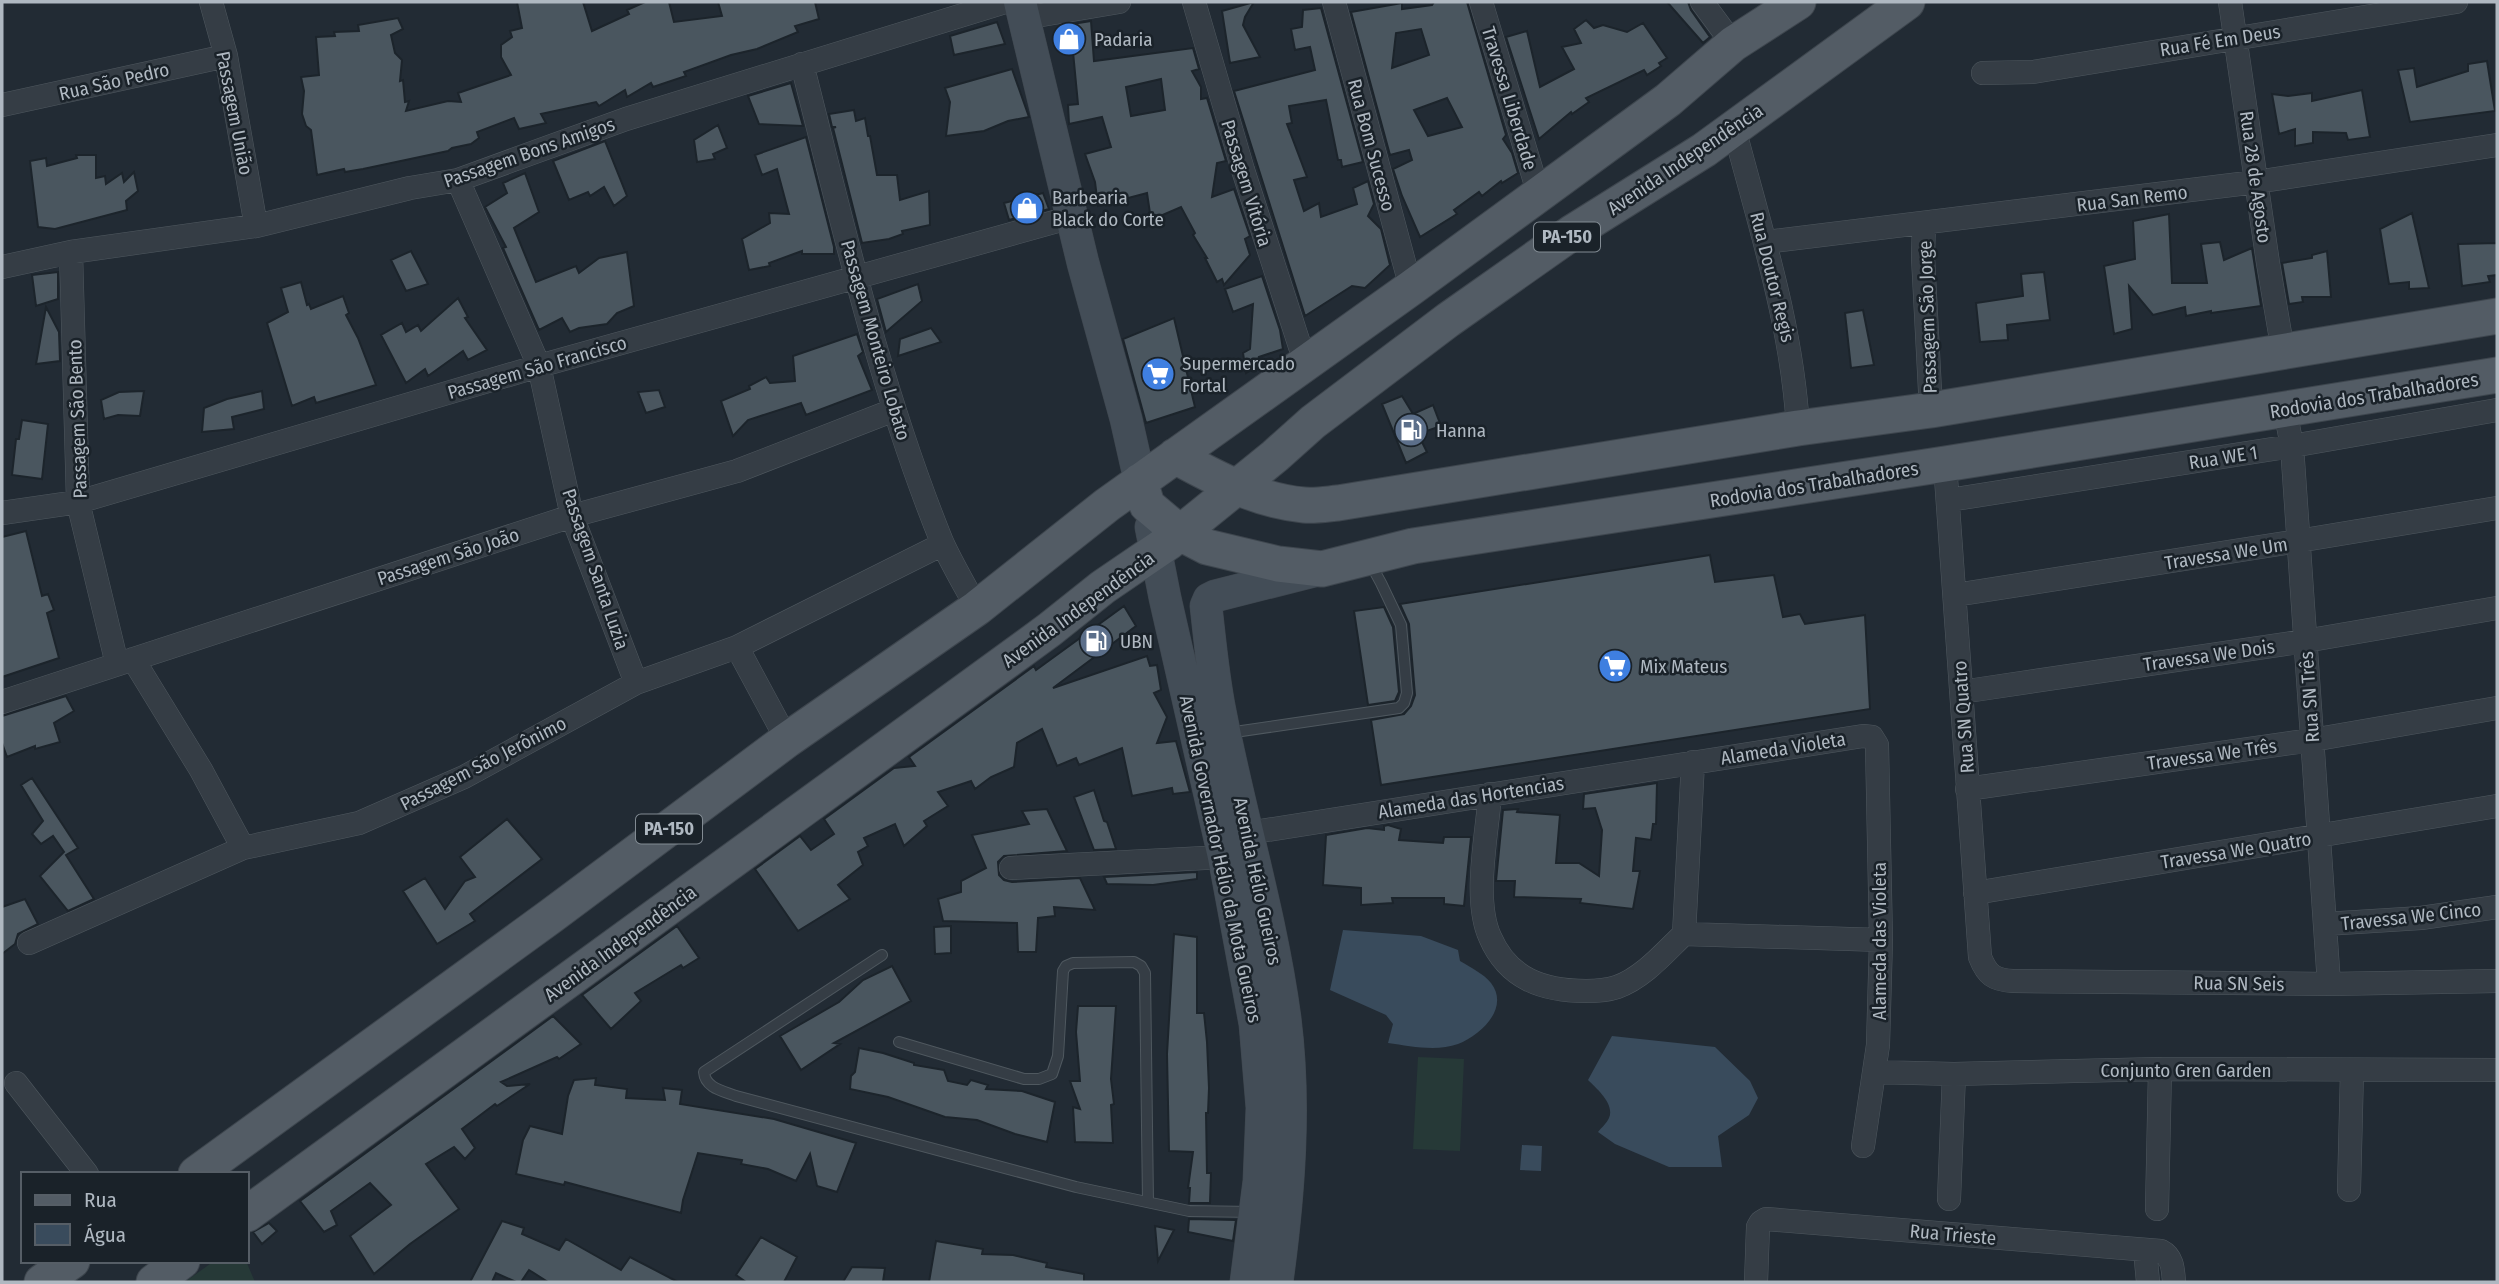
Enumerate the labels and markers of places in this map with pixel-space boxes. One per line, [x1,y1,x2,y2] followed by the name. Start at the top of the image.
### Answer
[1050,20,1088,58] shop icon: Padaria
[1094,28,1152,51] place label: Padaria
[1052,186,1164,231] place label: Barbearia Black do Corte
[1008,189,1046,227] shop icon: Barbearia Black do Corte
[1182,352,1295,397] place label: Supermercado Fortal
[1139,355,1177,393] supermarket icon: Supermercado Fortal
[1392,411,1430,449] fuel station icon: Hanna
[1436,419,1486,442] place label: Hanna
[1077,622,1115,660] fuel station icon: UBN
[1120,630,1153,653] place label: UBN
[1596,647,1634,685] supermarket icon: Mix Mateus
[1640,655,1727,678] place label: Mix Mateus

